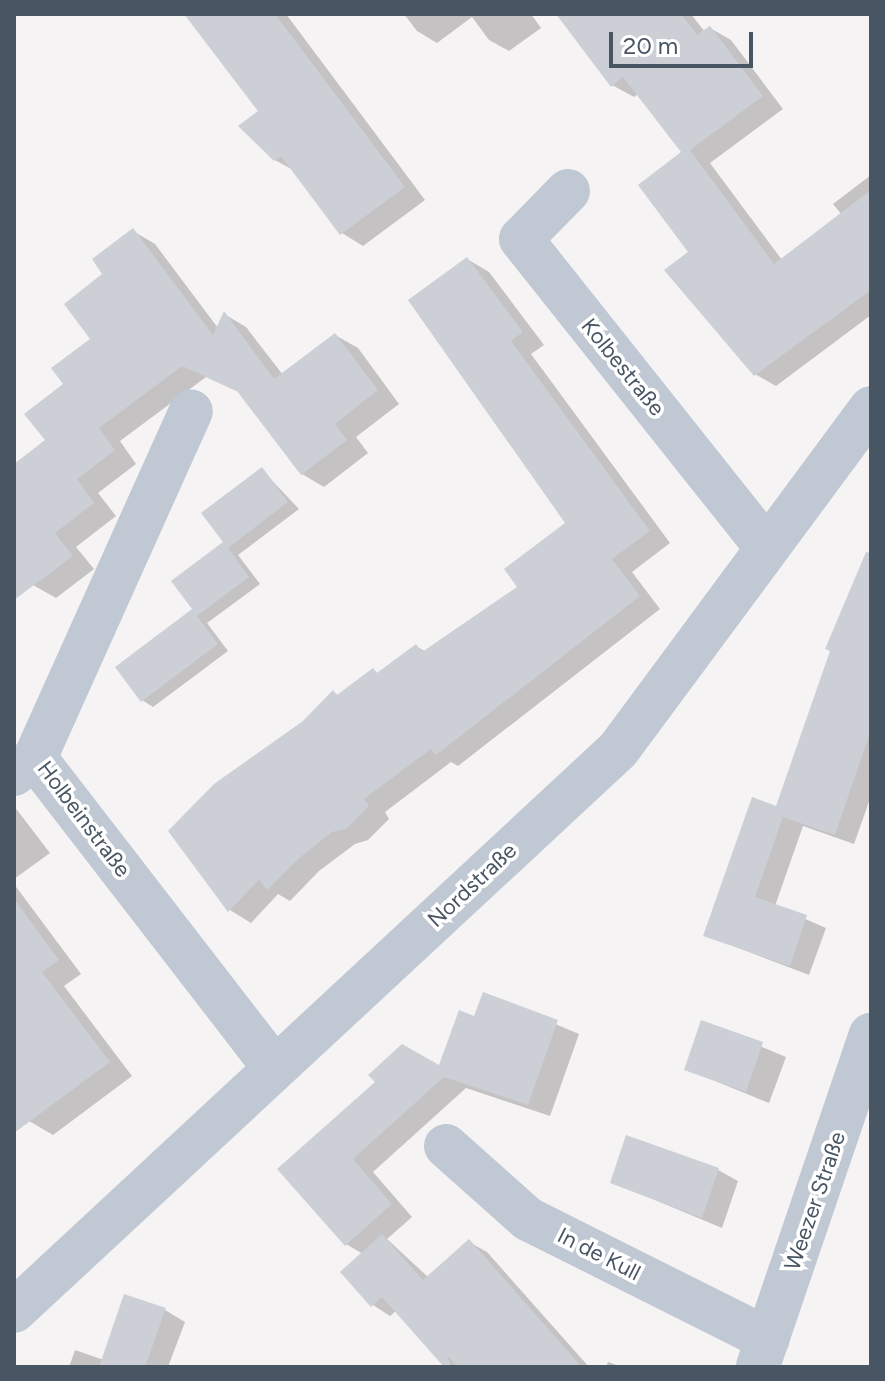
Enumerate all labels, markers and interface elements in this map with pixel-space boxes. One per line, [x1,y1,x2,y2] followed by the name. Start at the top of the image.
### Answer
[613,16,757,66] scale bar
[623,31,678,60] text: 20 m
[576,313,670,421] street label: Kolbestraße
[32,756,136,882] street label: Holbeinstraße
[422,837,522,933] street label: Nordstraße
[779,1128,851,1274] street label: Weezer Straße
[553,1222,645,1286] street label: In de Kull

